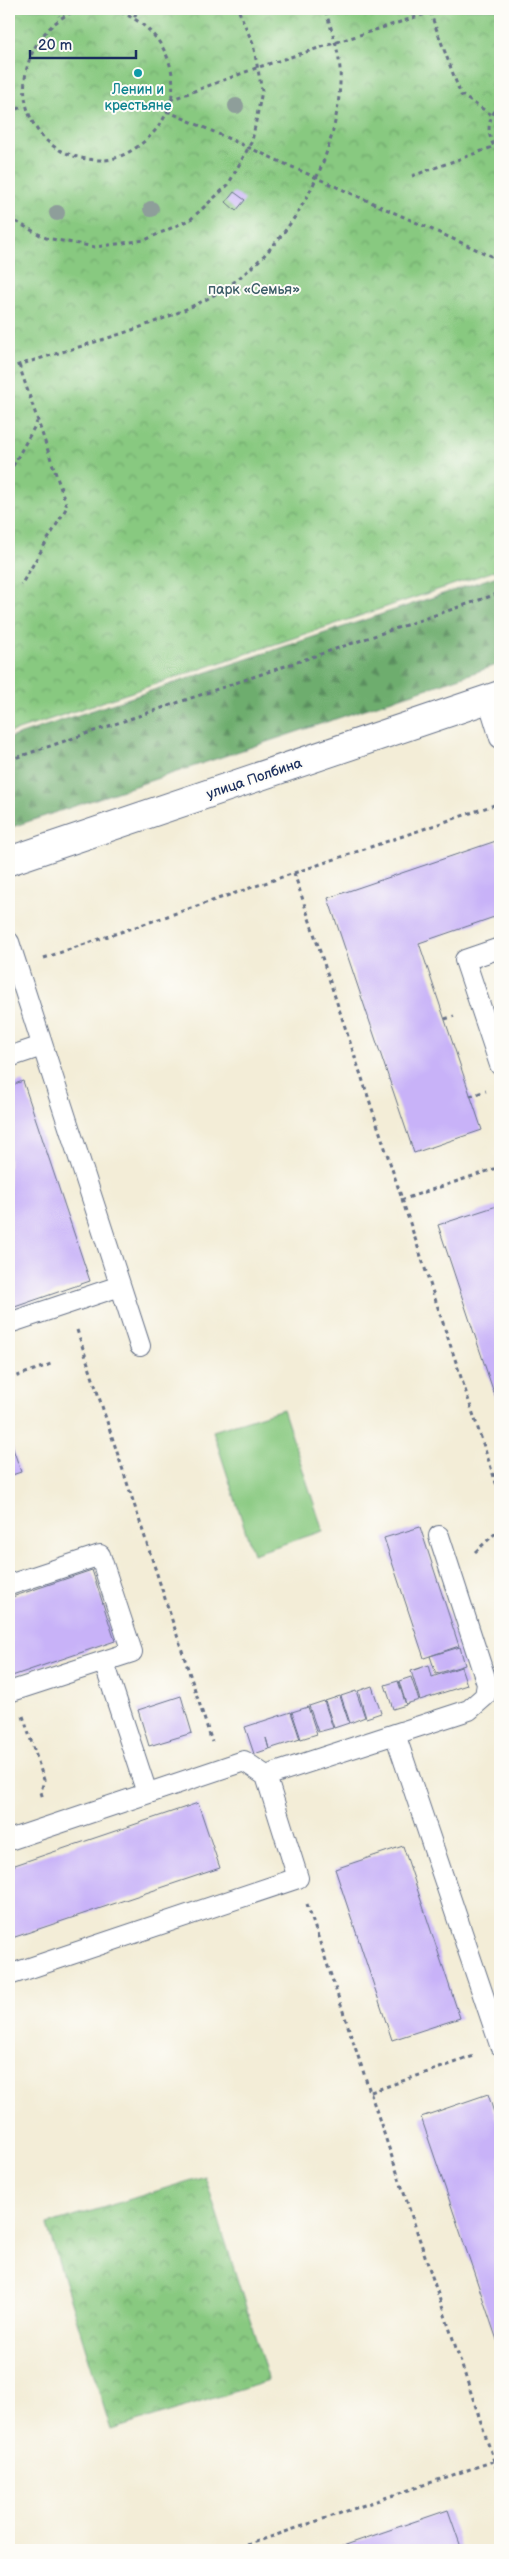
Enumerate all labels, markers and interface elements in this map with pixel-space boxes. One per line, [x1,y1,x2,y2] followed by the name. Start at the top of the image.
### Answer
[30,28,136,60] scale bar
[38,36,72,55] text: 20 m
[132,67,144,79] marker: Ленин и крестьяне
[105,81,172,114] place label: Ленин и крестьяне
[208,281,300,298] park label: парк «Семья»
[204,754,305,803] street label: улица Полбина

